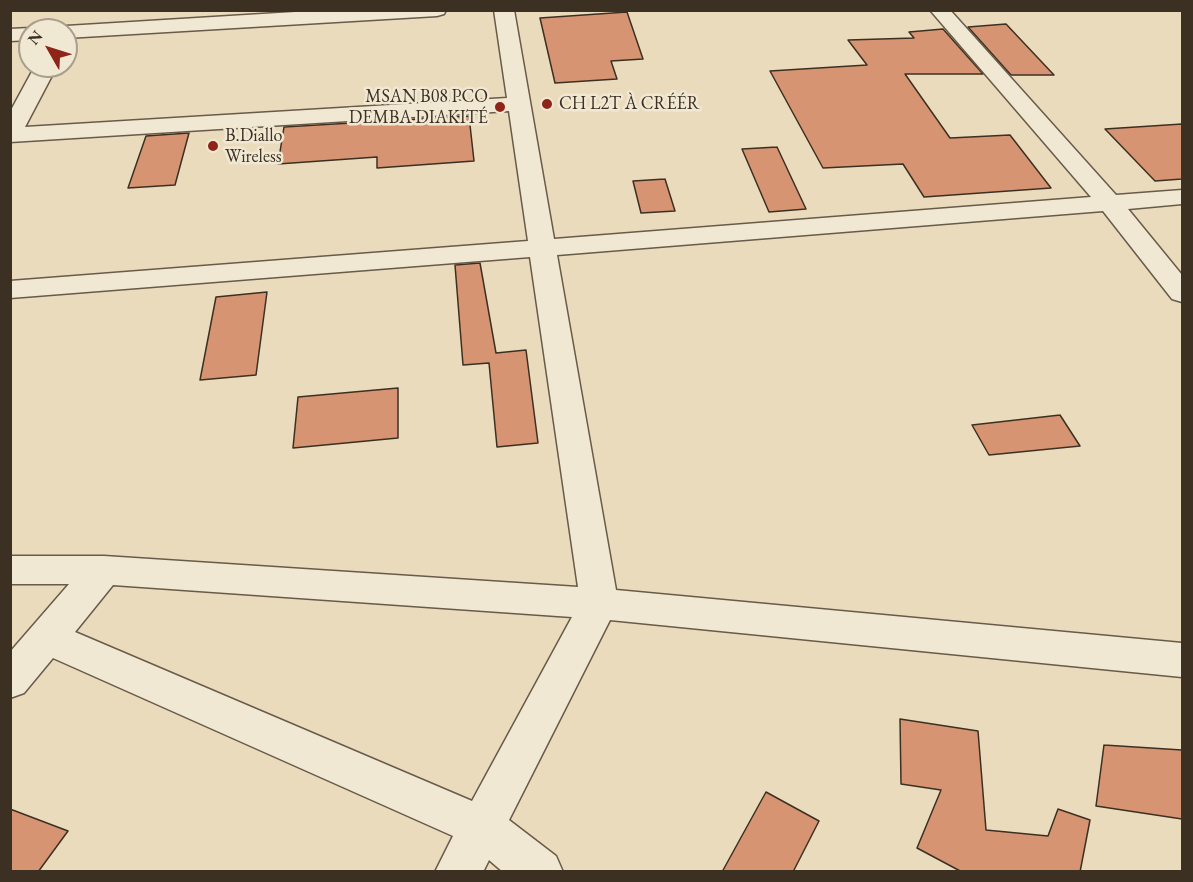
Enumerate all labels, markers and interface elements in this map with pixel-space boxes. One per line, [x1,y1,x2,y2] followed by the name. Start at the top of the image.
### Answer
[18,18,78,78] north arrow
[23,26,47,49] text: N
[349,86,488,128] place label: MSAN B08 PCO DEMBA DIAKITÉ
[559,93,700,115] place label: CH L2T À CRÉÉR
[540,97,554,111] marker: CH L2T À CRÉÉR
[493,100,507,114] marker: MSAN B08 PCO DEMBA DIAKITÉ
[225,125,282,168] place label: B.Diallo Wireless
[206,139,220,153] marker: B.Diallo Wireless

